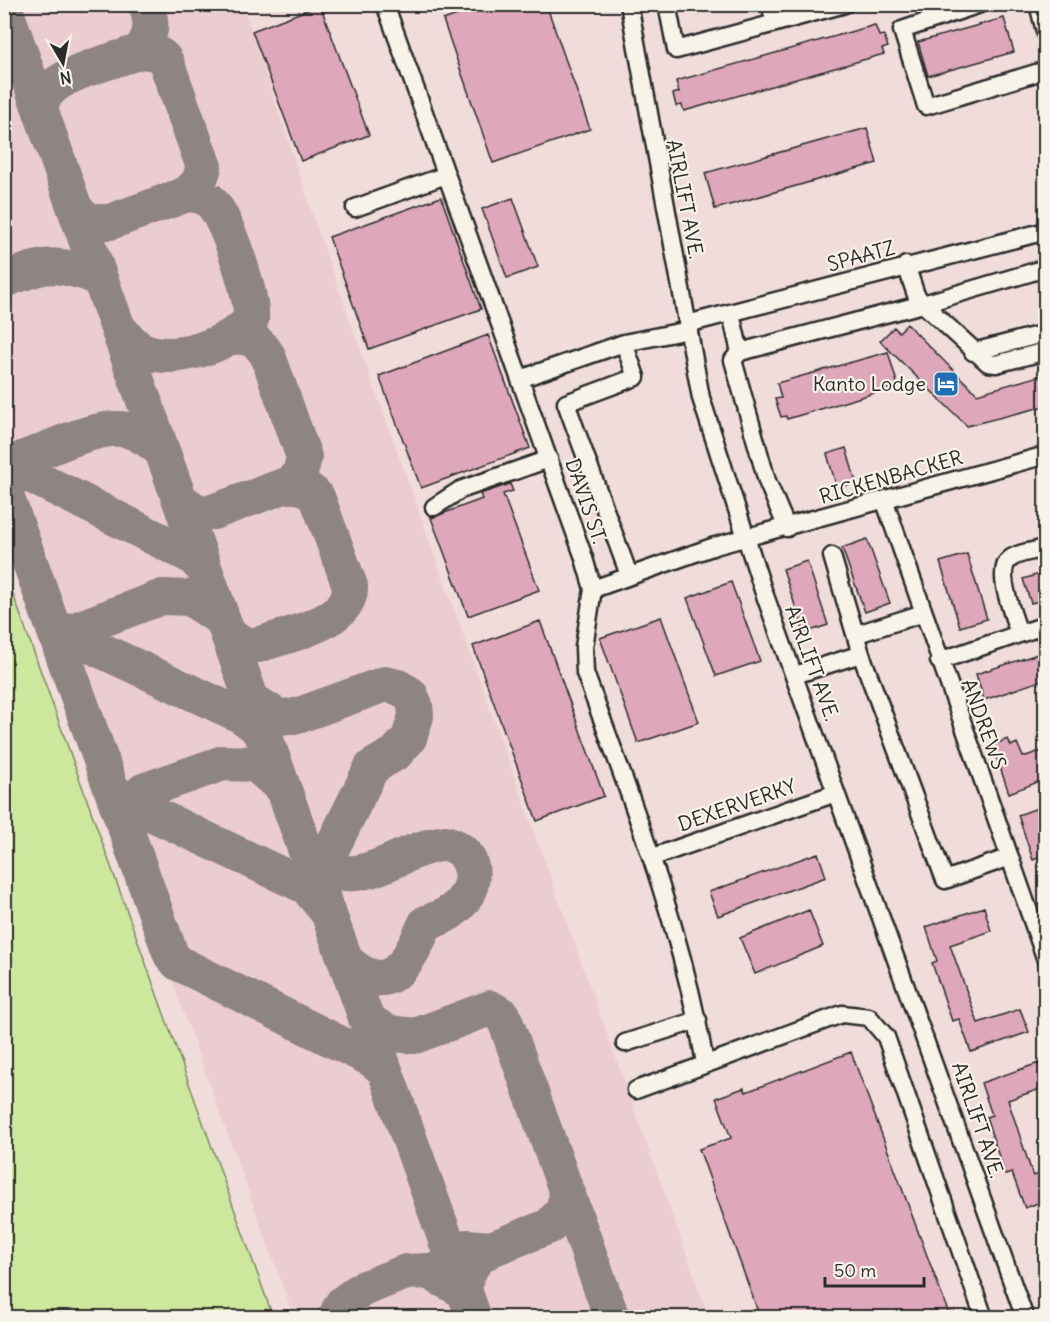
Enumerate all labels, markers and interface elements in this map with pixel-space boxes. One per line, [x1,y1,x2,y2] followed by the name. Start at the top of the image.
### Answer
[33,33,93,93] north arrow
[58,67,73,89] text: N
[662,137,709,261] street label: AIRLIFT AVE.
[824,234,897,277] street label: SPAATZ
[931,369,961,399] hotel icon: Kanto Lodge
[813,371,926,396] place label: Kanto Lodge
[816,444,966,509] street label: RICKENBACKER
[560,455,613,547] street label: DAVIS ST.
[780,602,845,724] street label: AIRLIFT AVE.
[957,675,1012,773] street label: ANDREWS
[675,773,799,836] street label: DEXERVERKY
[947,1059,1010,1181] street label: AIRLIFT AVE.
[825,1250,924,1288] scale bar
[834,1259,876,1282] text: 50 m

